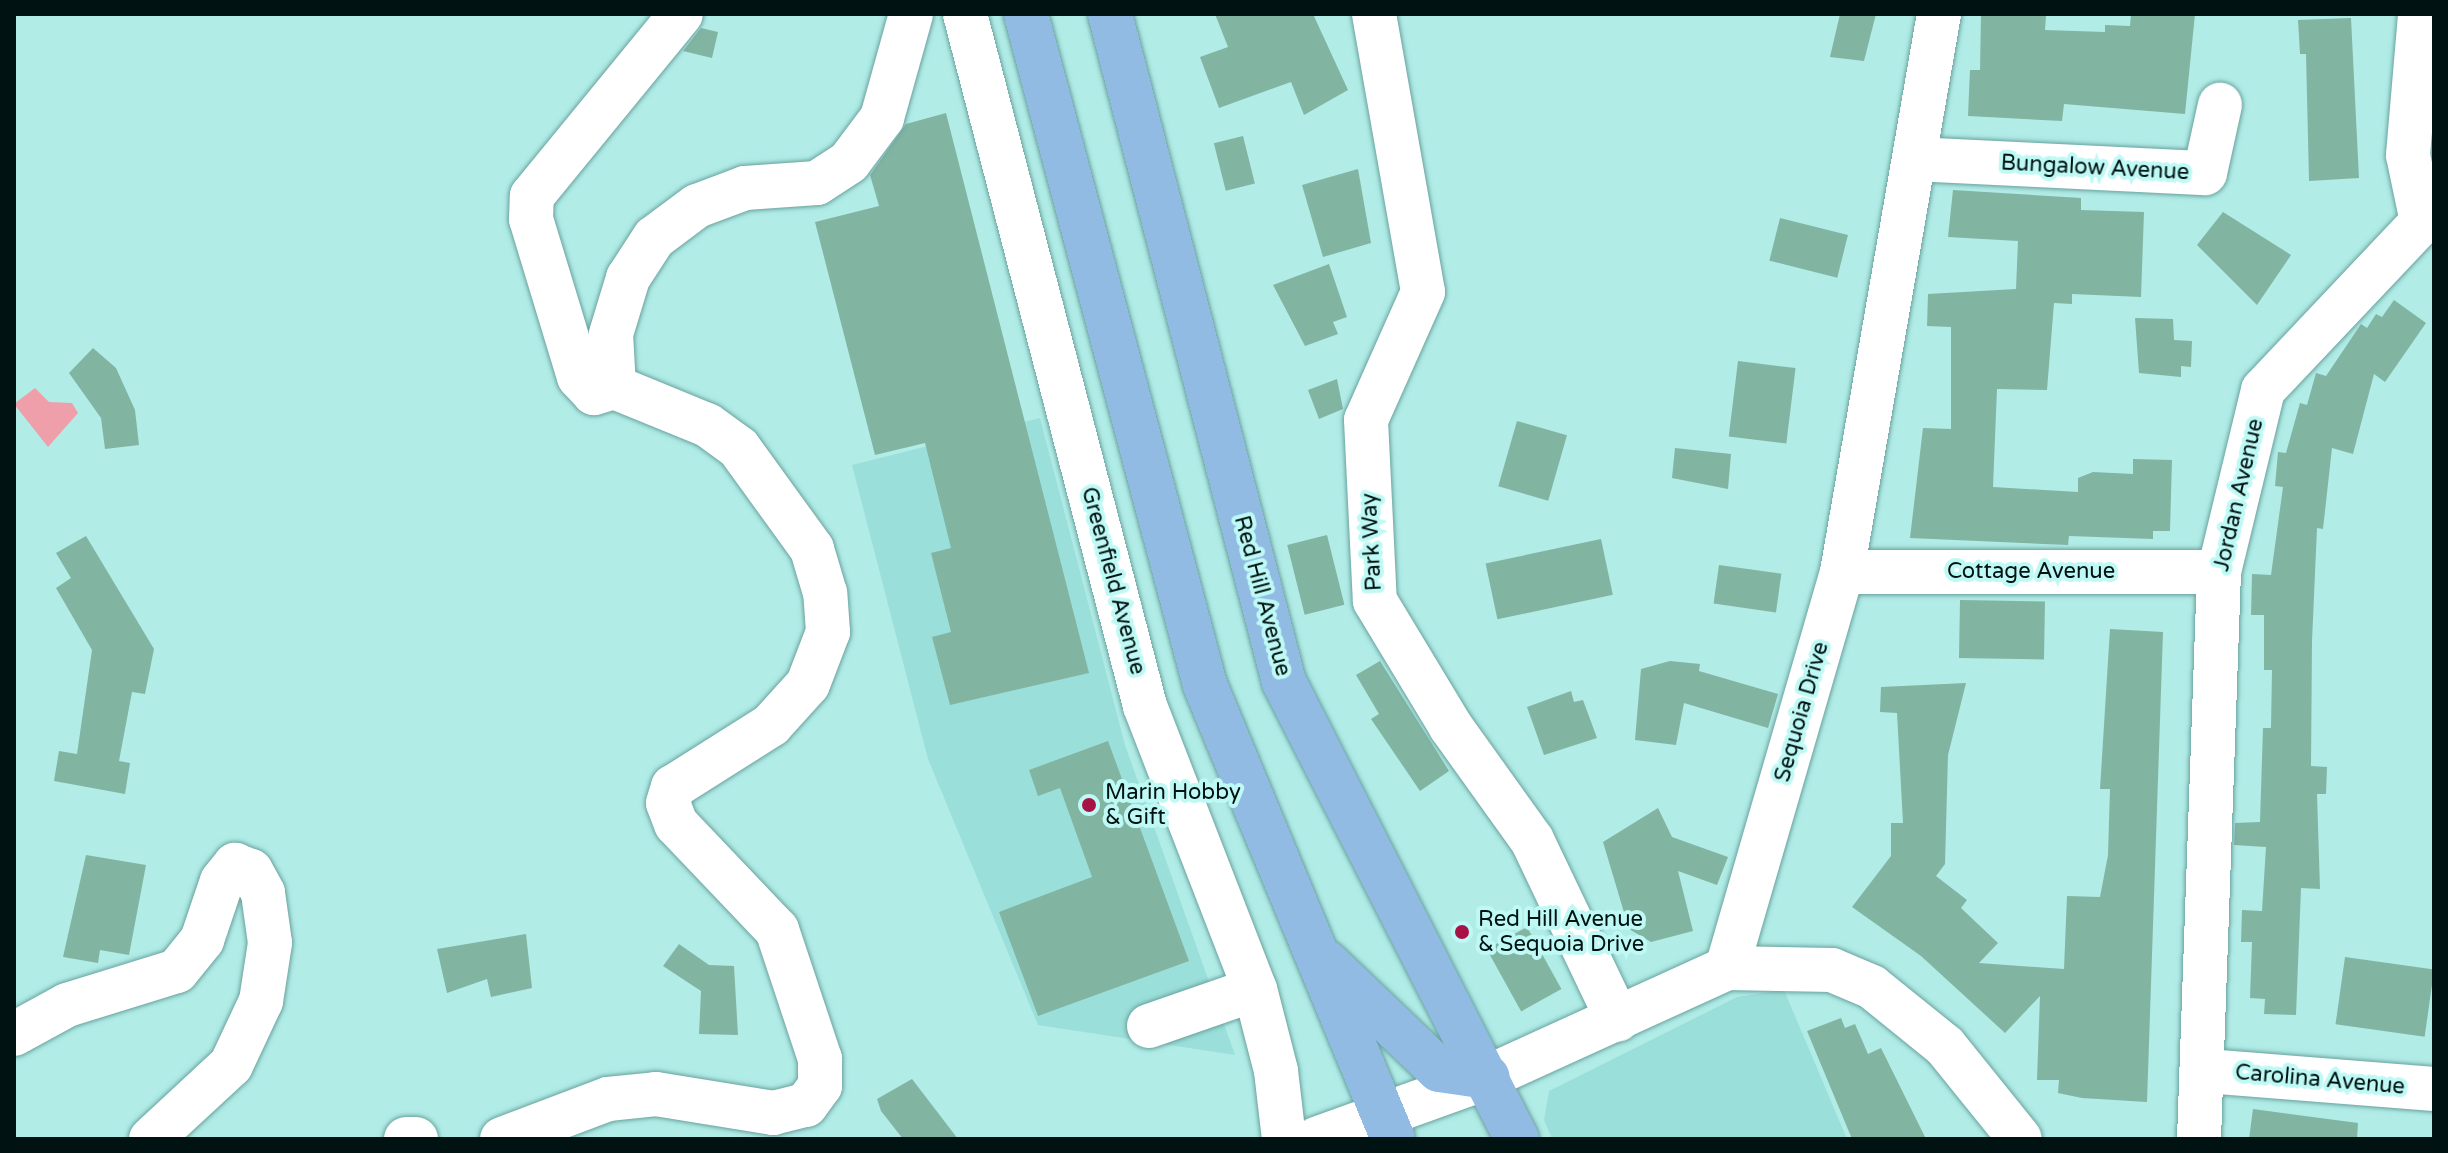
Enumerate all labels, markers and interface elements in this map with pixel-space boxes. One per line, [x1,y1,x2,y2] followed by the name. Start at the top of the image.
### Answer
[2000,150,2190,186] street label: Bungalow Avenue
[2209,416,2269,574] street label: Jordan Avenue
[1075,484,1151,678] street label: Greenfield Avenue
[1356,492,1388,592] street label: Park Way
[1228,513,1296,679] street label: Red Hill Avenue
[1947,559,2115,585] street label: Cottage Avenue
[1769,639,1835,785] street label: Sequoia Drive
[1105,779,1241,830] place label: Marin Hobby & Gift
[1080,796,1098,814] marker: Marin Hobby & Gift
[1478,906,1644,958] place label: Red Hill Avenue & Sequoia Drive
[1453,923,1471,941] marker: Red Hill Avenue & Sequoia Drive
[2234,1059,2406,1101] street label: Carolina Avenue

